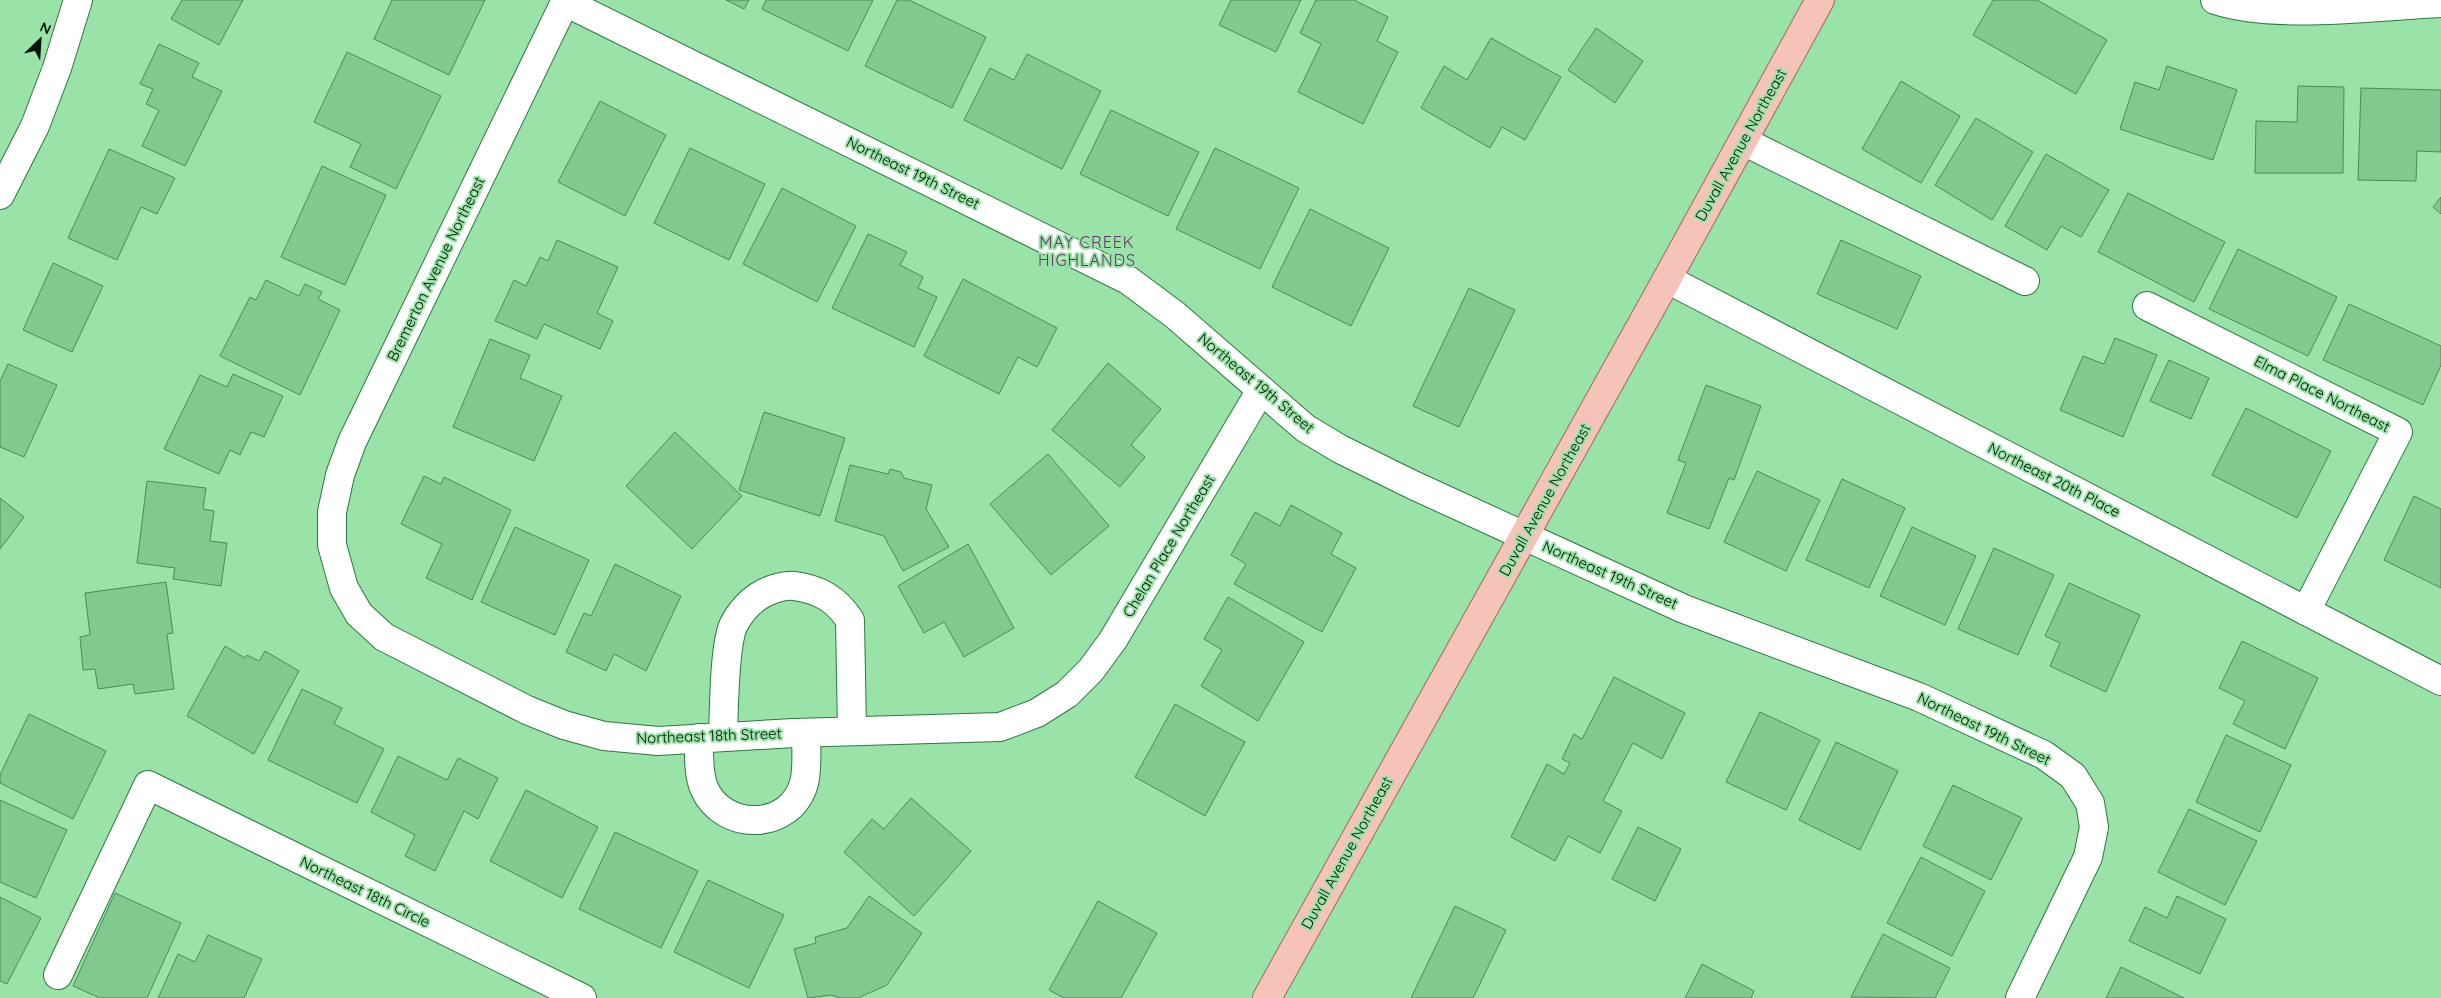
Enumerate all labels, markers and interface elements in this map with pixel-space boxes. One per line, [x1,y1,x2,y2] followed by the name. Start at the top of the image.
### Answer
[15,15,65,65] north arrow
[37,18,54,39] text: N
[1691,65,1791,224] street label: Duvall Avenue Northeast
[844,132,983,213] street label: Northeast 19th Street
[383,173,489,364] street label: Bremerton Avenue Northeast
[1038,232,1136,270] district label: MAY CREEK HIGHLANDS
[1194,328,1318,437] street label: Northeast 19th Street
[2251,351,2393,436] street label: Elma Place Northeast
[1495,420,1595,579] street label: Duvall Avenue Northeast
[1985,438,2124,521] street label: Northeast 20th Place
[1118,471,1219,621] street label: Chelan Place Northeast
[1540,536,1681,613] street label: Northeast 19th Street
[1915,688,2054,769] street label: Northeast 19th Street
[636,723,782,748] street label: Northeast 18th Street
[1297,773,1397,932] street label: Duvall Avenue Northeast
[297,852,433,931] street label: Northeast 18th Circle

